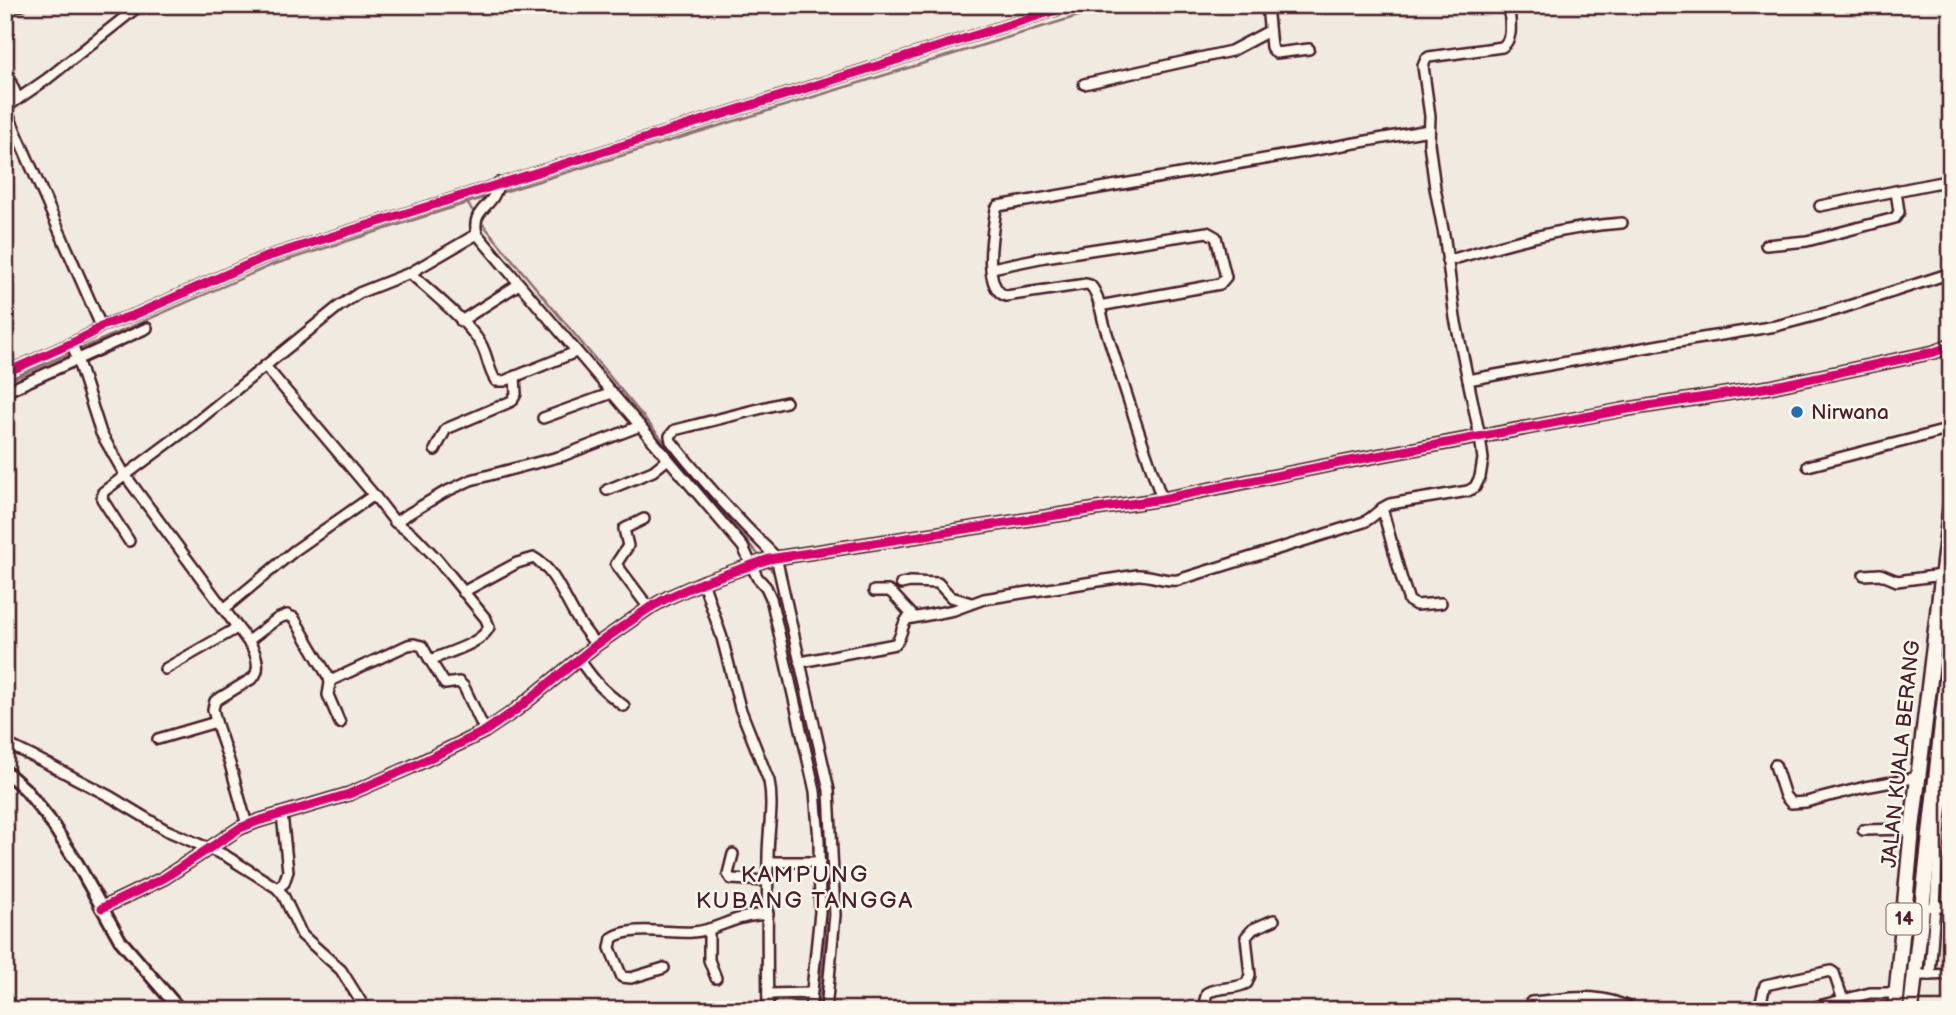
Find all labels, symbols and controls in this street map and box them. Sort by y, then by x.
place label: Nirwana [1811,400,1889,425]
marker: Nirwana [1789,404,1805,420]
street label: JALAN KUALA BERANG [1877,639,1925,869]
district label: KAMPUNG KUBANG TANGGA [696,861,914,915]
road number: 14 [1886,903,1922,934]

